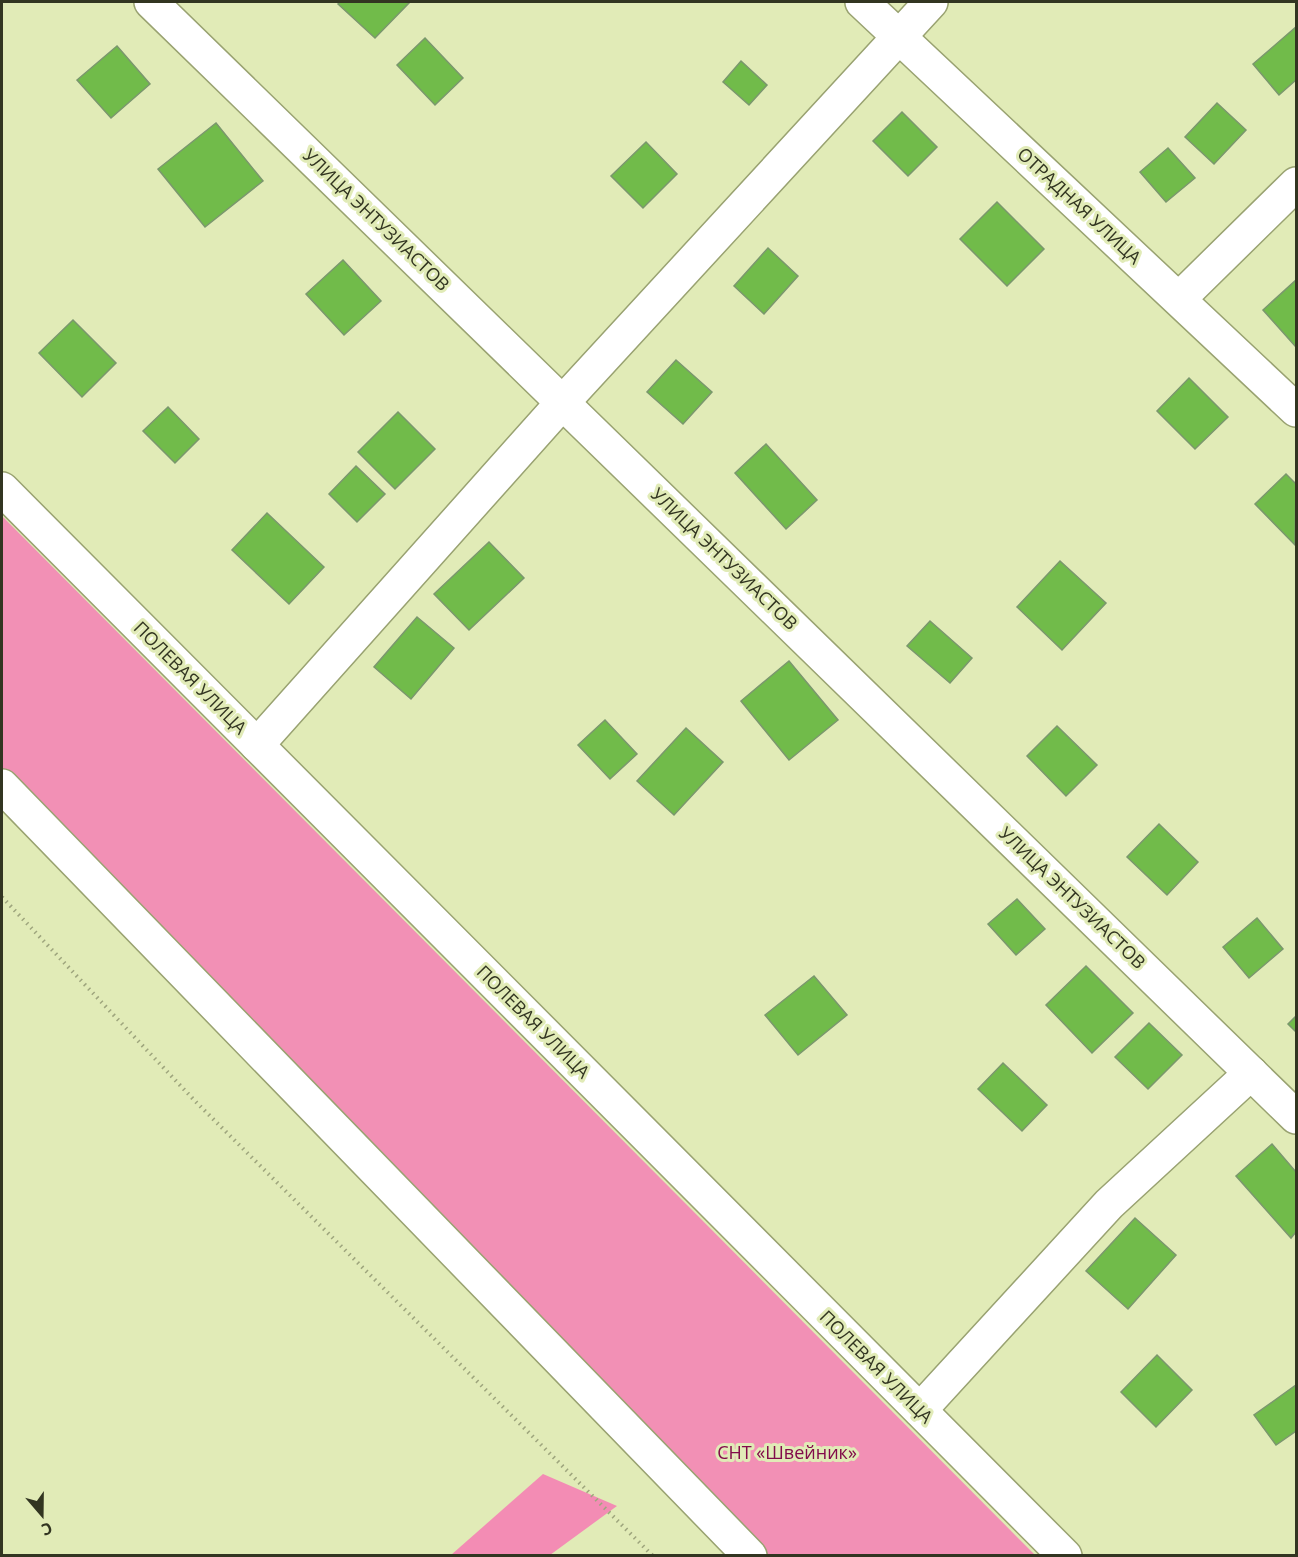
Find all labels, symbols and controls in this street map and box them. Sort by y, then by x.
street label: ОТРАДНАЯ УЛИЦА [1013,142,1147,269]
street label: УЛИЦА ЭНТУЗИАСТОВ [298,143,455,296]
street label: УЛИЦА ЭНТУЗИАСТОВ [646,482,803,635]
street label: ПОЛЕВАЯ УЛИЦА [129,615,253,740]
street label: УЛИЦА ЭНТУЗИАСТОВ [994,821,1151,974]
street label: ПОЛЕВАЯ УЛИЦА [472,959,596,1084]
street label: ПОЛЕВАЯ УЛИЦА [815,1304,939,1429]
park label: СНТ «Швейник» [717,1440,857,1464]
north arrow [12,1485,72,1545]
text: С [39,1517,56,1541]

